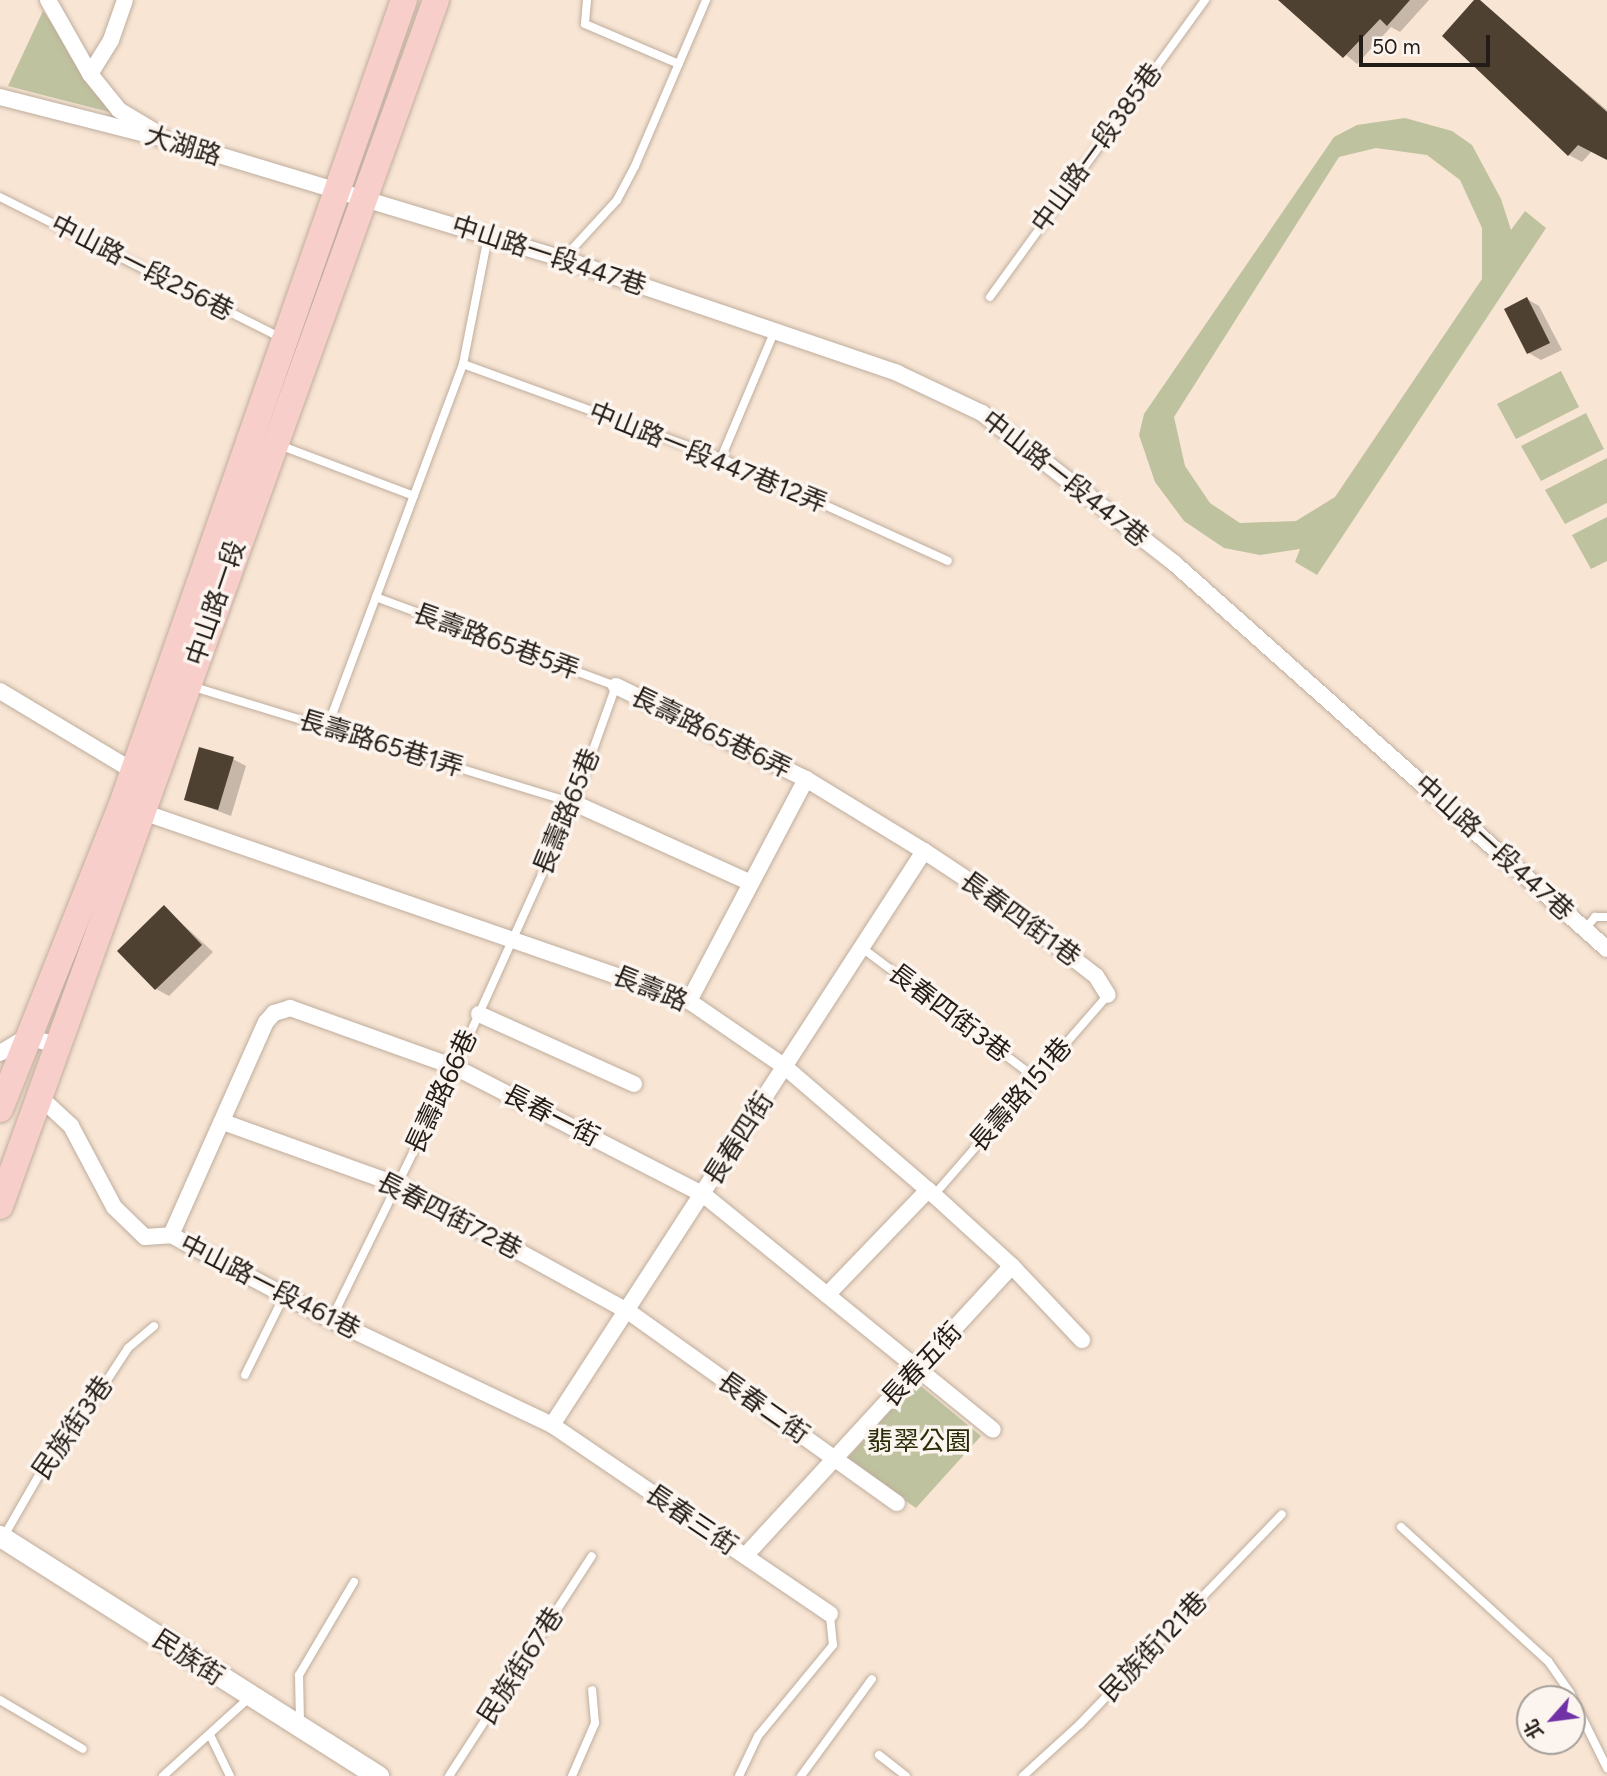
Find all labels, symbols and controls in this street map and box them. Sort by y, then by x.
scale bar [1362,21,1493,65]
text: 50 m [1372,34,1421,59]
street label: 中山路一段385巷 [1025,58,1169,238]
street label: 大湖路 [141,120,225,172]
street label: 中山路一段256巷 [46,209,238,327]
street label: 中山路一段447巷 [448,210,650,302]
street label: 中山路一段447巷12弄 [585,396,831,520]
street label: 中山路一段447巷 [976,404,1154,554]
street label: 中山路一段 [180,536,252,670]
street label: 長壽路65巷5弄 [409,597,583,687]
street label: 長壽路65巷6弄 [626,681,796,785]
street label: 長壽路65巷1弄 [295,704,467,784]
street label: 長壽路65巷 [527,744,607,880]
street label: 中山路一段447巷 [1408,769,1580,927]
street label: 長春四街1巷 [954,865,1086,973]
street label: 長春四街3巷 [882,957,1016,1069]
street label: 長壽路 [608,960,692,1018]
street label: 長壽路66巷 [400,1025,484,1159]
street label: 長壽路151巷 [963,1032,1079,1158]
street label: 長春一街 [498,1078,604,1154]
street label: 長春四街 [698,1087,780,1191]
street label: 長春四街72巷 [371,1166,527,1266]
street label: 中山路一段461巷 [175,1228,365,1346]
street label: 長春五街 [875,1316,969,1414]
street label: 長春二街 [711,1365,815,1451]
street label: 民族街3巷 [26,1371,120,1485]
park label: 翡翠公園 [867,1426,971,1458]
street label: 長春三街 [639,1478,743,1562]
street label: 民族街121巷 [1094,1586,1214,1708]
street label: 民族街67巷 [472,1602,570,1730]
street label: 民族街 [147,1624,229,1692]
north arrow [1516,1685,1586,1755]
text: 北 [1519,1715,1548,1743]

